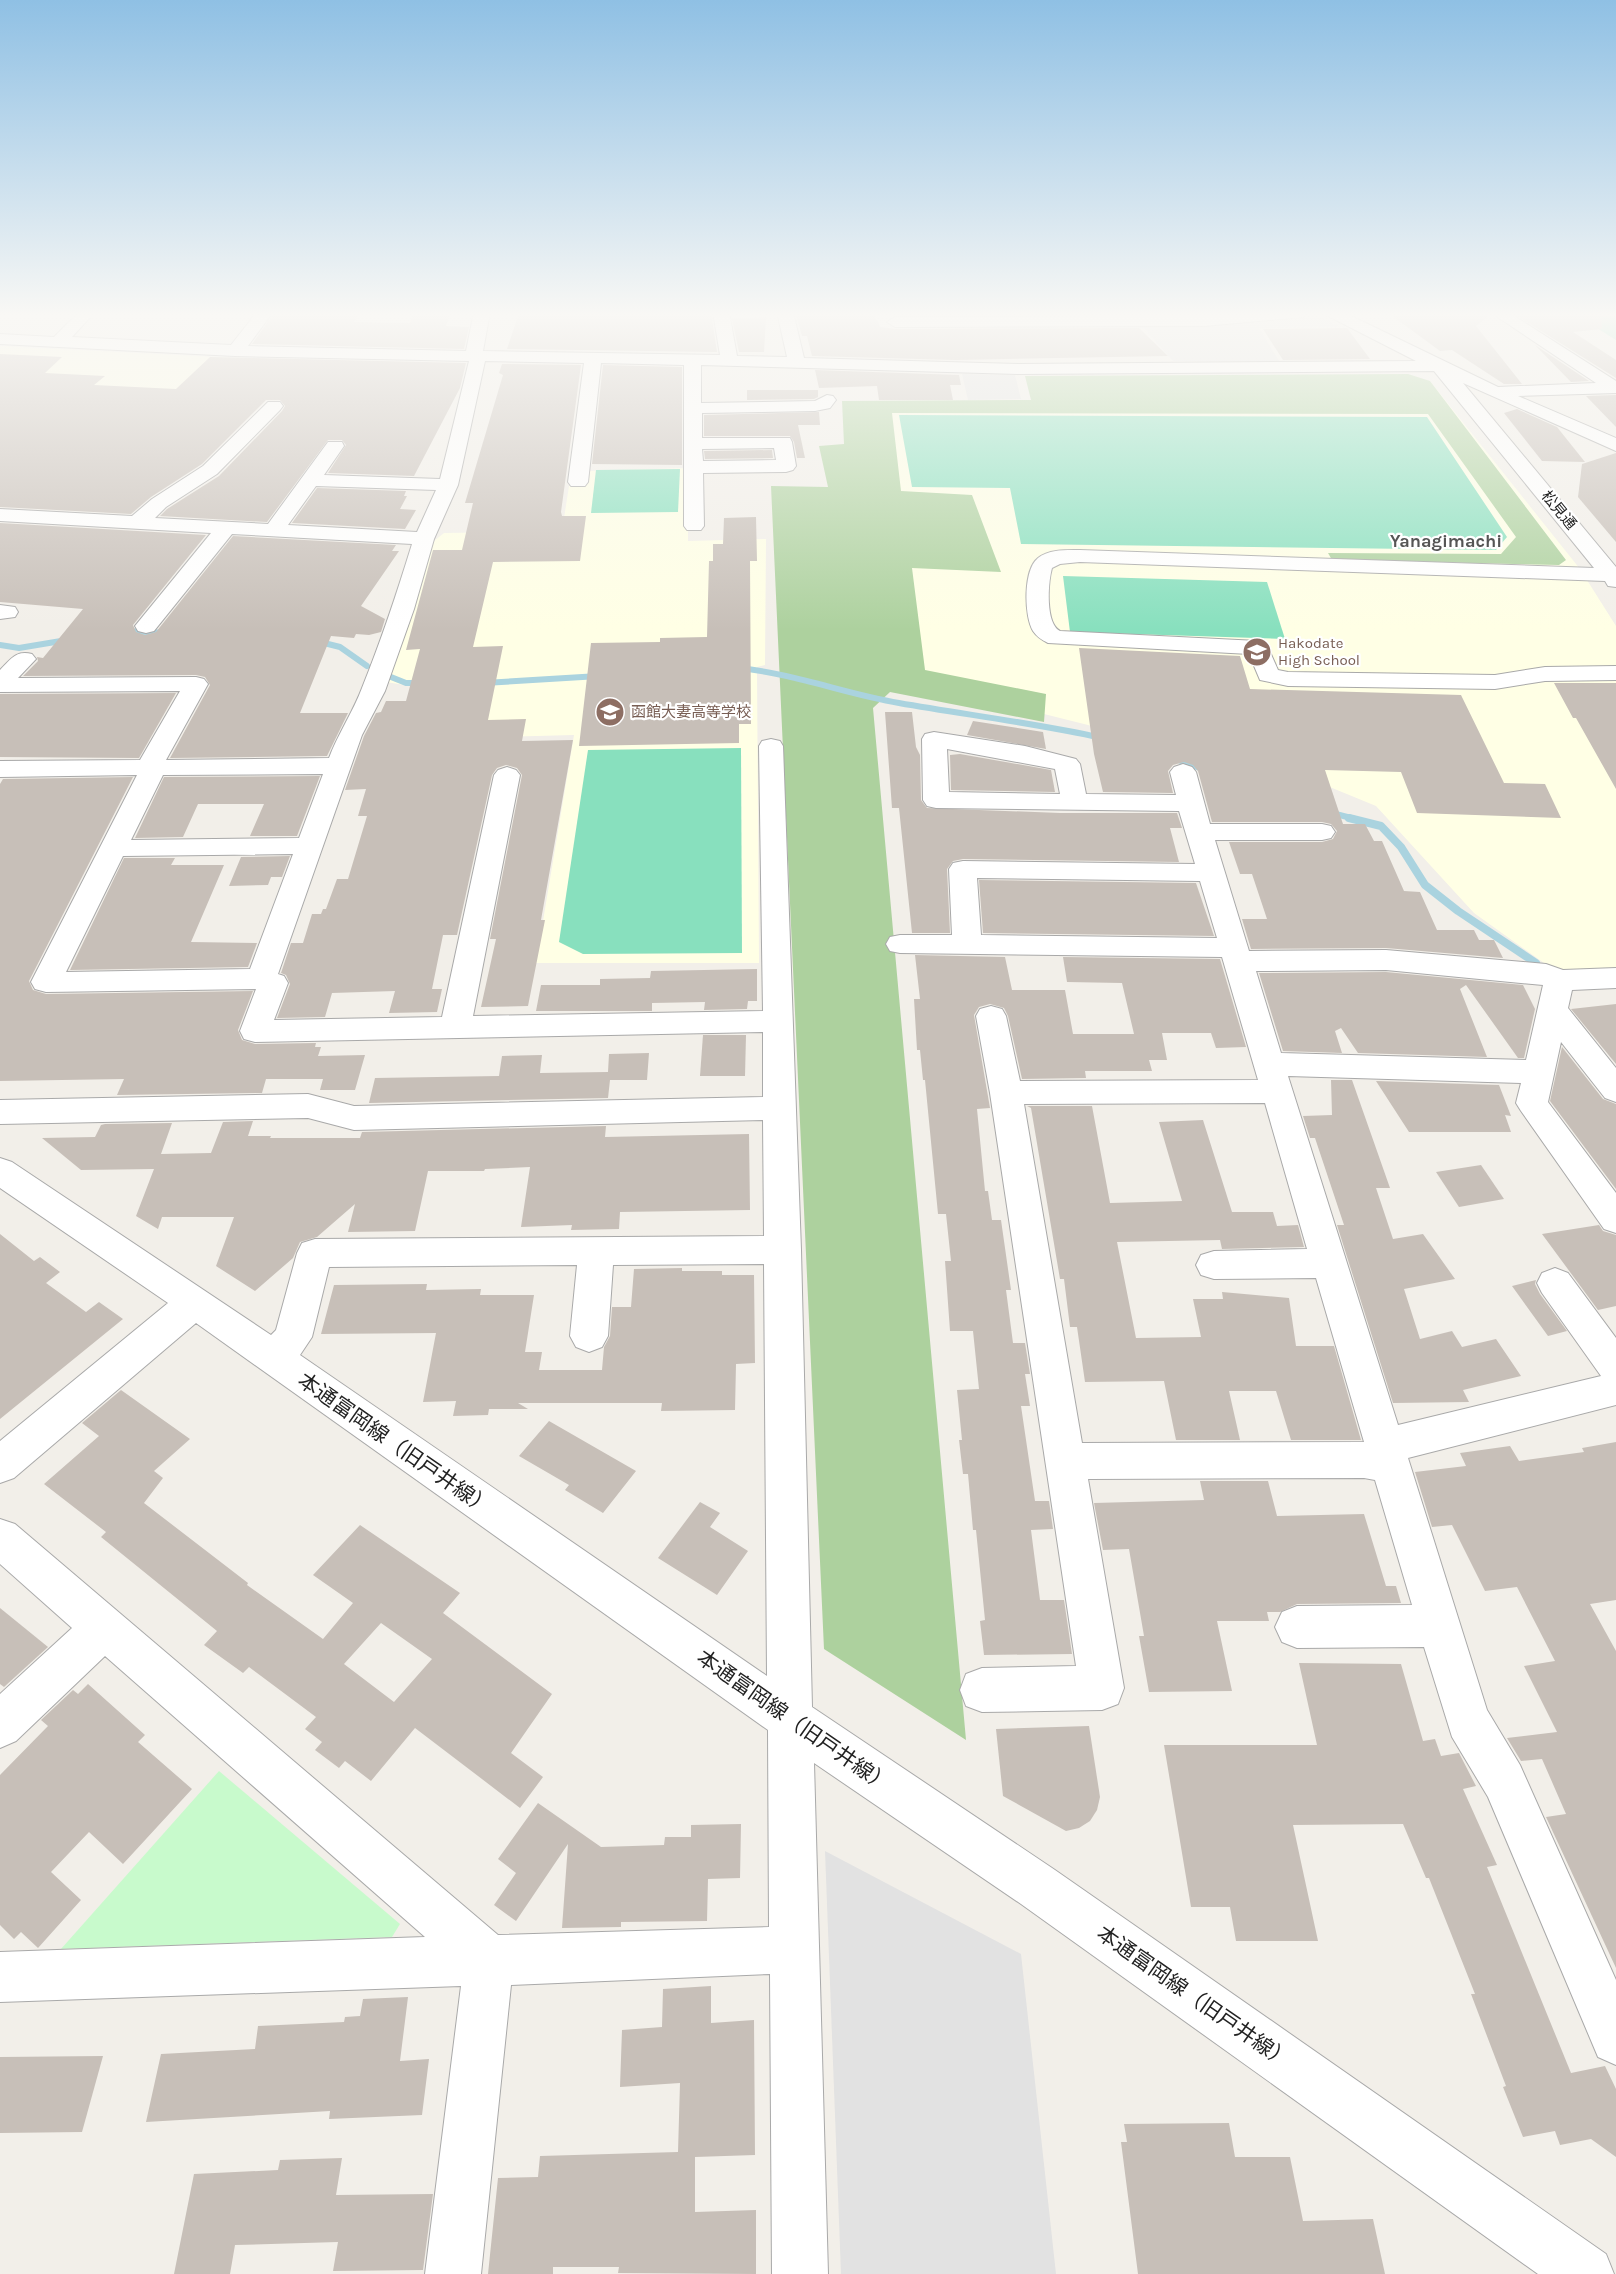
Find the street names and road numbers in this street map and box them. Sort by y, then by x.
street label: 松見通 [1538,487,1580,533]
street label: 本通富岡線（旧戸井線） [294,1368,496,1520]
street label: 本通富岡線（旧戸井線） [693,1645,895,1797]
street label: 本通富岡線（旧戸井線） [1093,1921,1295,2073]

